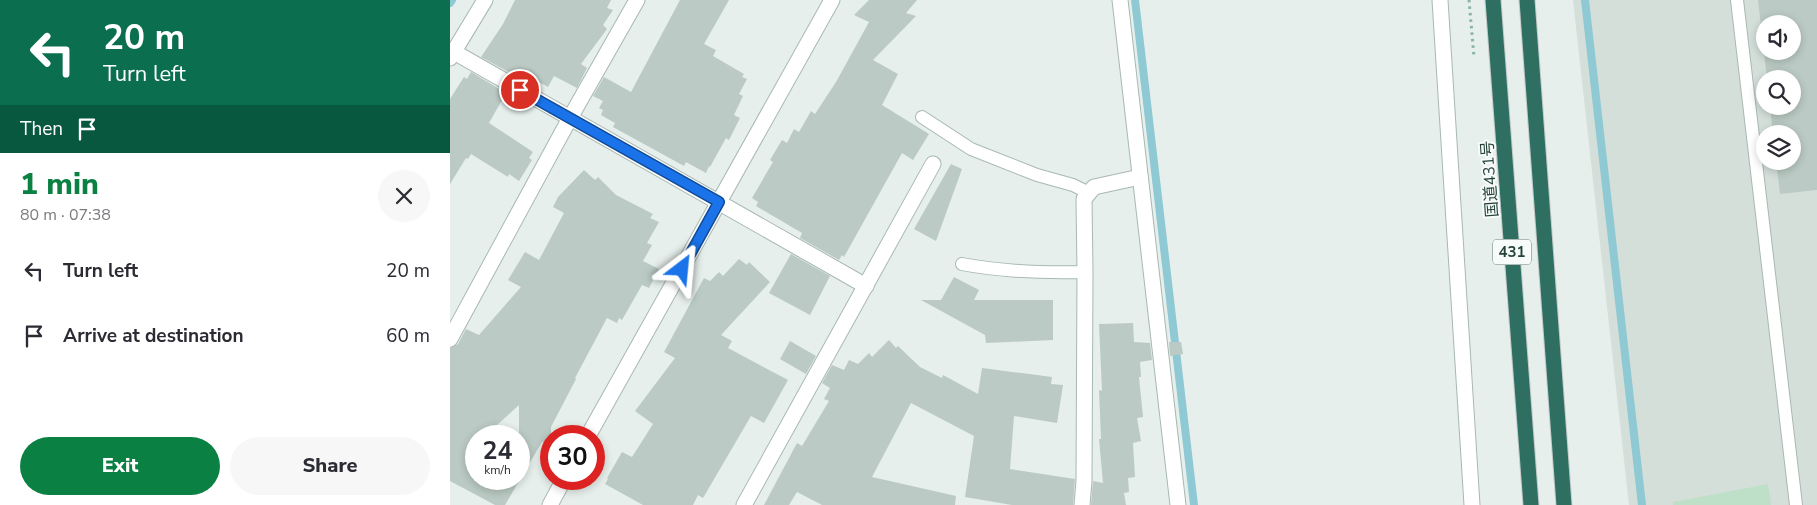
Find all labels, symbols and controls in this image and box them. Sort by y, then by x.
text: 20 m [103,14,185,61]
map controls [1756,15,1801,170]
button: sound [1756,15,1801,60]
icon: left [20,20,85,85]
text: Turn left [103,59,186,89]
pin [499,69,541,111]
button: search [1756,70,1801,115]
icon: arrive [506,76,534,104]
icon: arrive [73,115,101,143]
text: Then [20,116,63,142]
button: layers [1756,125,1801,170]
street label: 国道431号 [1476,140,1504,218]
text: 1 min [20,164,99,205]
button: close [378,170,430,222]
text: 80 m · 07:38 [20,204,111,226]
road number: 431 [1493,240,1531,264]
position arrow [655,242,707,294]
icon: left [20,257,48,285]
text: Turn left [63,258,138,284]
text: 20 m [386,258,430,284]
icon: arrive [20,322,48,350]
text: Arrive at destination [63,323,244,349]
text: 60 m [386,323,430,349]
speed limit sign: 30 [540,425,605,490]
text: 24 [482,434,513,468]
button: Exit [20,437,220,495]
button: Share [230,437,430,495]
text: km/h [484,462,511,478]

